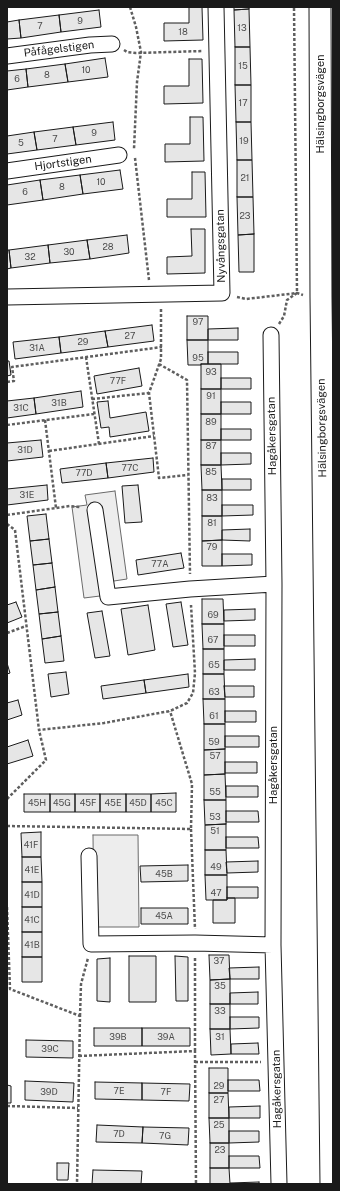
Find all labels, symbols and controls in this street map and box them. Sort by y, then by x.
house number: 9 [77,16,83,26]
house number: 7 [37,21,43,31]
house number: 13 [237,23,247,33]
house number: 18 [178,27,188,37]
street label: Påfågelstigen [23,38,95,60]
street label: Hälsingborgsvägen [314,54,328,154]
house number: 15 [238,61,248,71]
house number: 10 [81,65,91,75]
house number: 8 [44,70,50,80]
house number: 6 [14,74,20,84]
house number: 17 [238,98,248,108]
house number: 9 [91,128,97,138]
house number: 7 [52,134,58,144]
house number: 19 [239,136,249,146]
house number: 5 [18,138,24,148]
street label: Hjortstigen [34,152,92,174]
house number: 21 [240,173,250,183]
house number: 10 [96,177,106,187]
house number: 8 [59,182,65,192]
house number: 6 [22,187,28,197]
street label: Nyvångsgatan [214,209,228,283]
house number: 23 [239,211,251,221]
house number: 28 [102,242,114,252]
house number: 30 [63,247,75,257]
house number: 32 [24,252,36,262]
house number: 97 [193,317,203,327]
house number: 27 [125,331,135,341]
house number: 29 [78,337,88,347]
house number: 31A [29,343,45,353]
house number: 95 [192,353,204,363]
house number: 93 [205,367,217,377]
house number: 77F [110,376,126,386]
street label: Hälsingborgsvägen [315,378,329,478]
house number: 91 [206,391,216,401]
street label: Hagåkersgatan [265,397,279,475]
house number: 31B [51,398,67,408]
house number: 31C [13,403,29,413]
house number: 89 [205,417,217,427]
house number: 87 [205,441,217,451]
house number: 31D [17,445,33,455]
house number: 77C [121,463,139,473]
house number: 85 [205,467,217,477]
house number: 77D [75,468,93,478]
house number: 31E [20,490,34,500]
house number: 83 [206,493,218,503]
house number: 81 [207,518,217,528]
house number: 79 [207,542,217,552]
house number: 77A [151,559,169,569]
house number: 69 [207,610,219,620]
house number: 67 [208,635,218,645]
house number: 65 [208,660,220,670]
house number: 63 [208,687,220,697]
house number: 61 [209,711,219,721]
street label: Hagåkersgatan [267,726,281,804]
house number: 59 [208,737,220,747]
house number: 57 [209,751,221,761]
house number: 55 [209,787,221,797]
house number: 45H [28,798,46,808]
house number: 45G [53,798,71,808]
house number: 45F [80,798,96,808]
house number: 45E [105,798,121,808]
house number: 45D [129,798,147,808]
house number: 45C [155,798,173,808]
house number: 53 [209,812,221,822]
house number: 51 [210,826,220,836]
house number: 41F [24,840,38,850]
house number: 49 [210,862,222,872]
house number: 41E [25,865,39,875]
house number: 45B [155,869,173,879]
house number: 47 [210,888,222,898]
house number: 41D [24,890,40,900]
house number: 45A [155,911,173,921]
house number: 41C [24,915,40,925]
house number: 41B [24,940,40,950]
house number: 37 [214,956,224,966]
house number: 35 [214,981,226,991]
house number: 33 [214,1006,226,1016]
house number: 39B [109,1032,127,1042]
house number: 39A [157,1032,175,1042]
house number: 31 [215,1032,225,1042]
house number: 39C [41,1044,59,1054]
street label: Hagåkersgatan [270,1050,284,1128]
house number: 29 [214,1081,224,1091]
house number: 7E [114,1086,124,1096]
house number: 39D [40,1087,58,1097]
house number: 7F [161,1087,171,1097]
house number: 27 [214,1095,224,1105]
house number: 25 [213,1120,225,1130]
house number: 7D [113,1129,125,1139]
house number: 7G [159,1131,171,1141]
house number: 23 [214,1145,226,1155]

